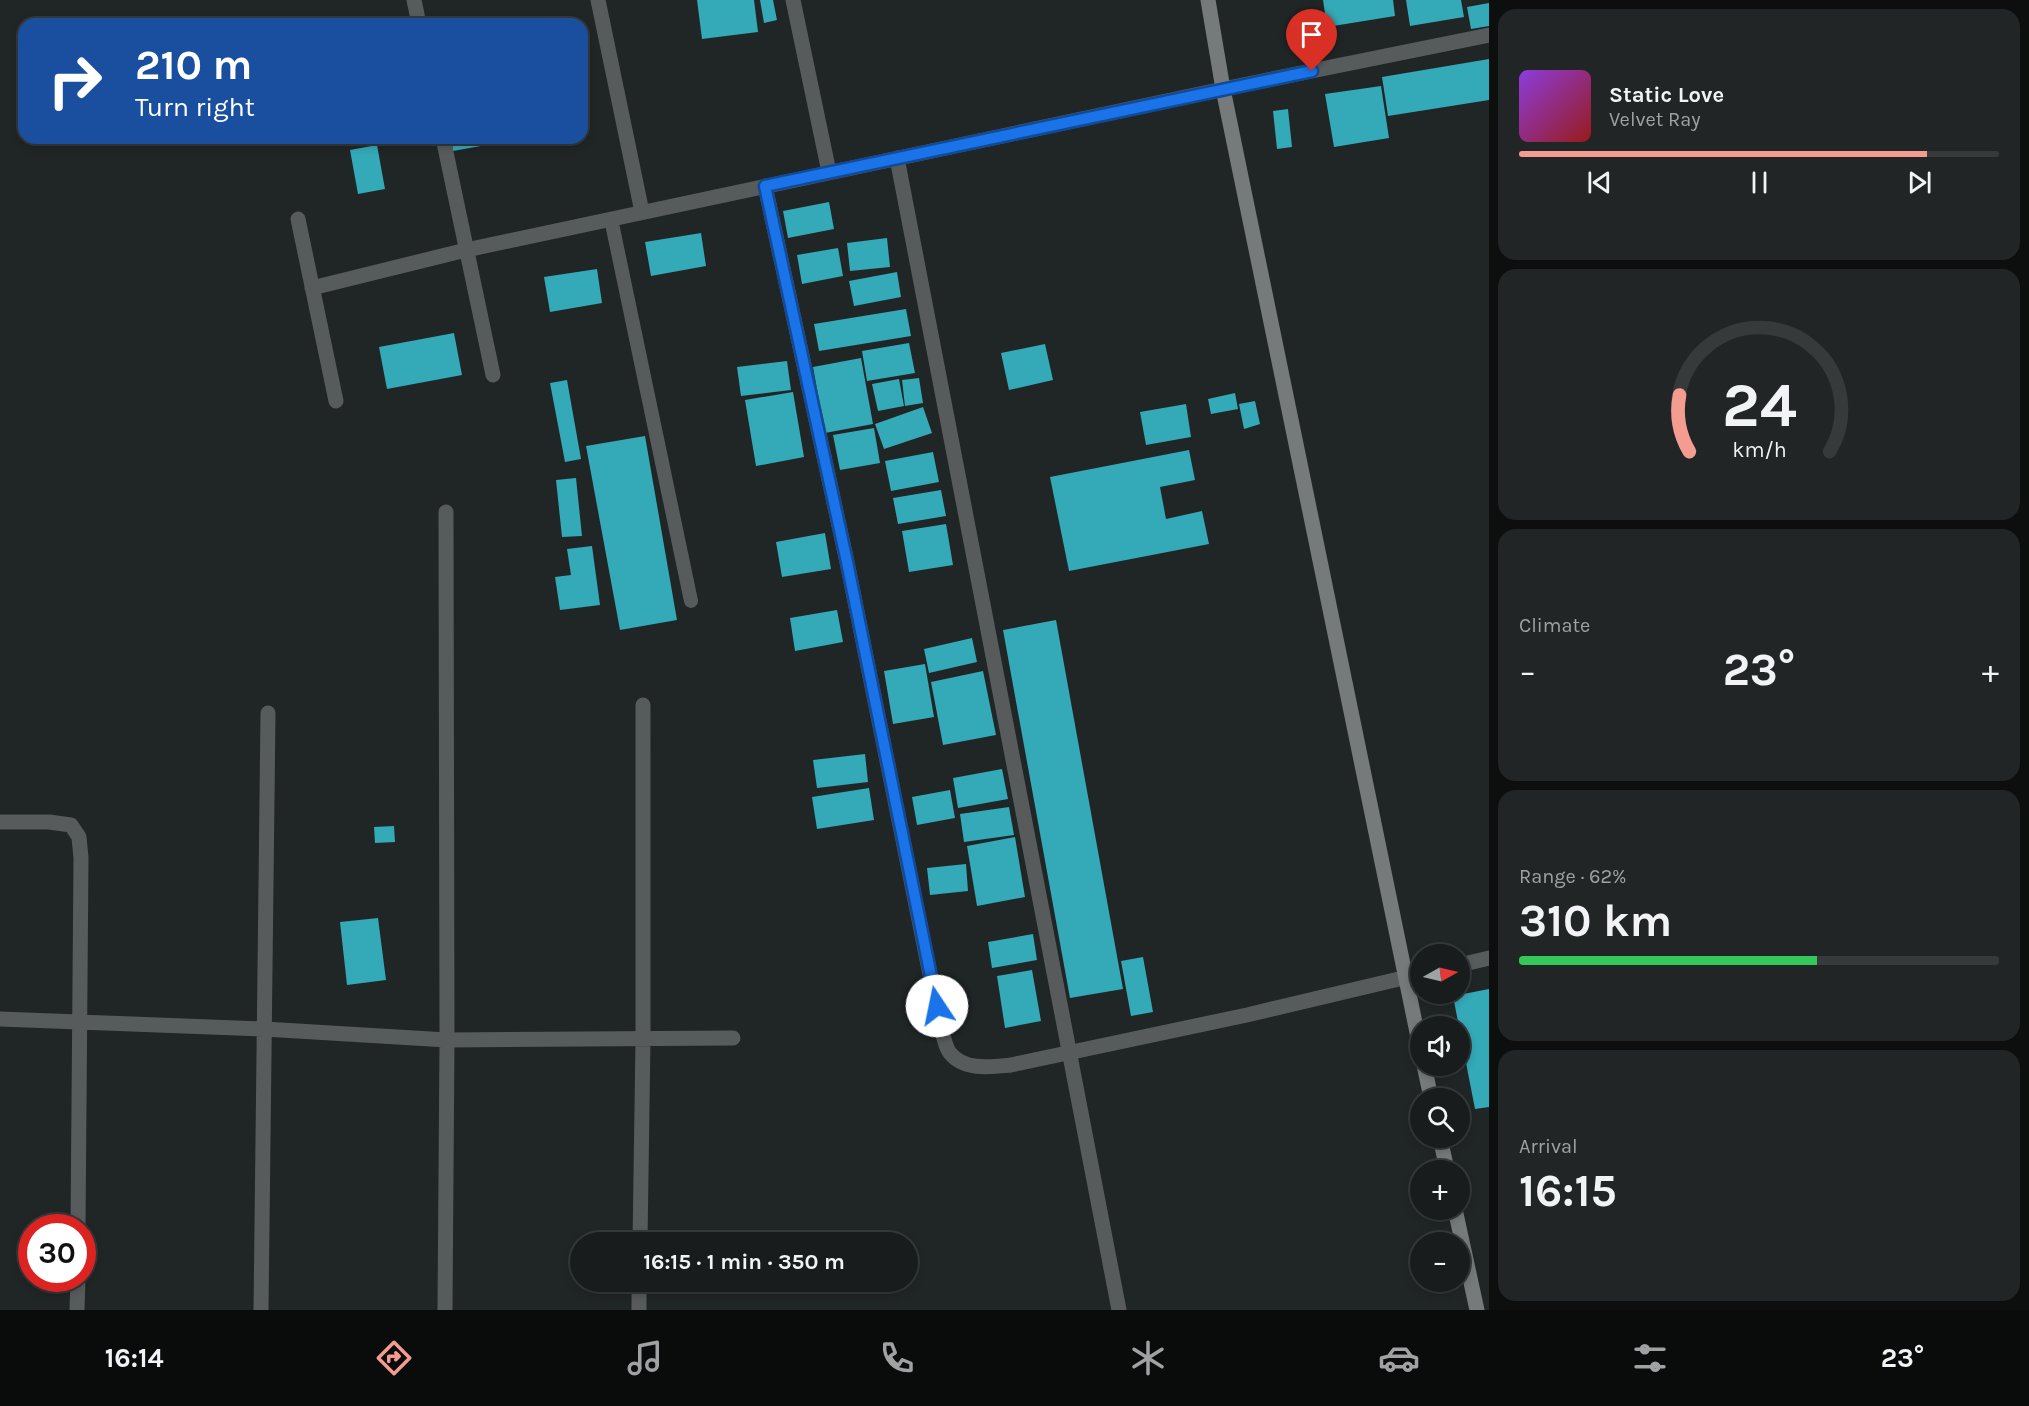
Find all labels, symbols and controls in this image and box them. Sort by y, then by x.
pin [1286,9,1337,71]
icon: arrive [1295,18,1328,51]
text: 210 m [135,40,252,90]
icon: right [36,42,114,120]
text: Static Love [1609,82,1724,108]
text: Turn right [135,91,255,123]
text: Velvet Ray [1609,108,1701,131]
icon: previous [1583,166,1616,199]
icon: pause [1743,166,1776,199]
icon: next [1903,166,1936,199]
text: 24 [1722,369,1796,442]
text: km/h [1732,437,1786,462]
text: Climate [1519,614,1590,637]
text: 23° [1723,644,1795,696]
text: − [1519,652,1536,690]
text: + [1982,652,1999,690]
text: Range · 62% [1519,865,1627,888]
text: 310 km [1519,895,1672,947]
north arrow [1410,944,1470,1004]
map controls [1410,944,1470,1292]
position arrow [905,974,969,1038]
button: sound [1410,1016,1470,1076]
button: search [1410,1088,1470,1148]
text: Arrival [1519,1135,1578,1158]
button: + [1410,1160,1470,1220]
text: 16:15 [1519,1165,1617,1217]
speed limit sign: 30 [18,1214,96,1292]
button: − [1410,1232,1470,1292]
text: 16:15 · 1 min · 350 m [643,1249,845,1275]
icon: directions [373,1337,415,1379]
icon: music [624,1337,666,1379]
icon: phone [876,1337,918,1379]
icon: climate [1127,1337,1169,1379]
icon: car [1378,1337,1420,1379]
icon: filters [1629,1337,1671,1379]
text: 16:14 [105,1342,164,1374]
text: 23° [1881,1342,1924,1374]

